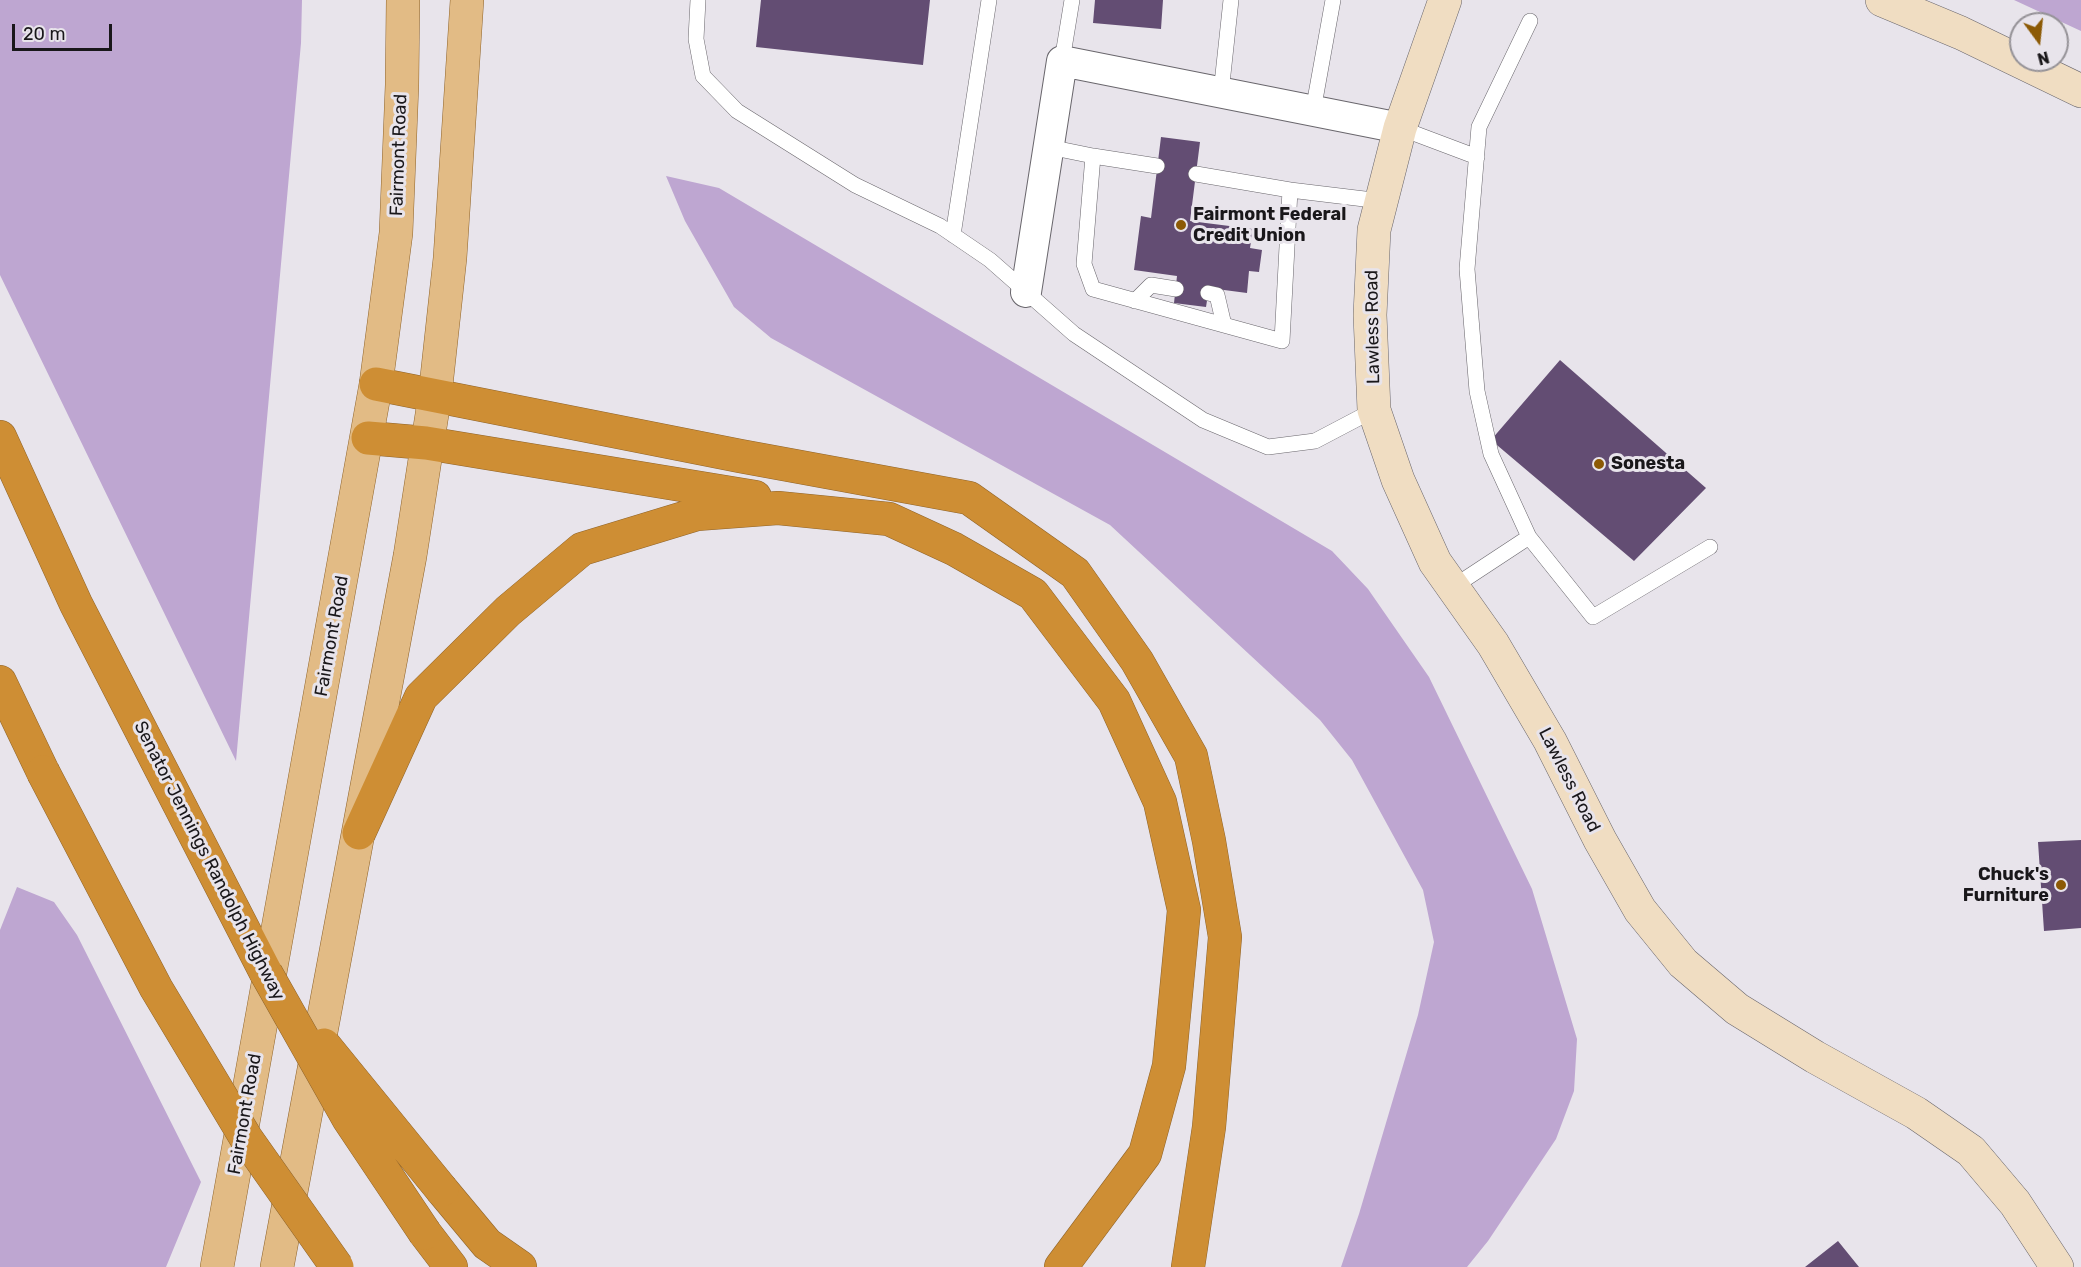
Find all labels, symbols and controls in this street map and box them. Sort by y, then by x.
scale bar [15,12,116,50]
north arrow [2009,12,2069,72]
text: 20 m [23,23,65,45]
text: N [2035,47,2051,69]
street label: Fairmont Road [386,93,412,217]
place label: Fairmont Federal Credit Union [1193,204,1346,246]
marker: Fairmont Federal Credit Union [1174,218,1188,232]
street label: Lawless Road [1361,270,1385,384]
place label: Sonesta [1611,453,1685,475]
marker: Sonesta [1592,457,1606,471]
street label: Fairmont Road [311,574,353,698]
street label: Senator Jennings Randolph Highway [129,718,289,1004]
street label: Lawless Road [1533,724,1605,836]
place label: Chuck's Furniture [1963,864,2049,906]
marker: Chuck's Furniture [2054,878,2068,892]
street label: Fairmont Road [224,1052,266,1176]

